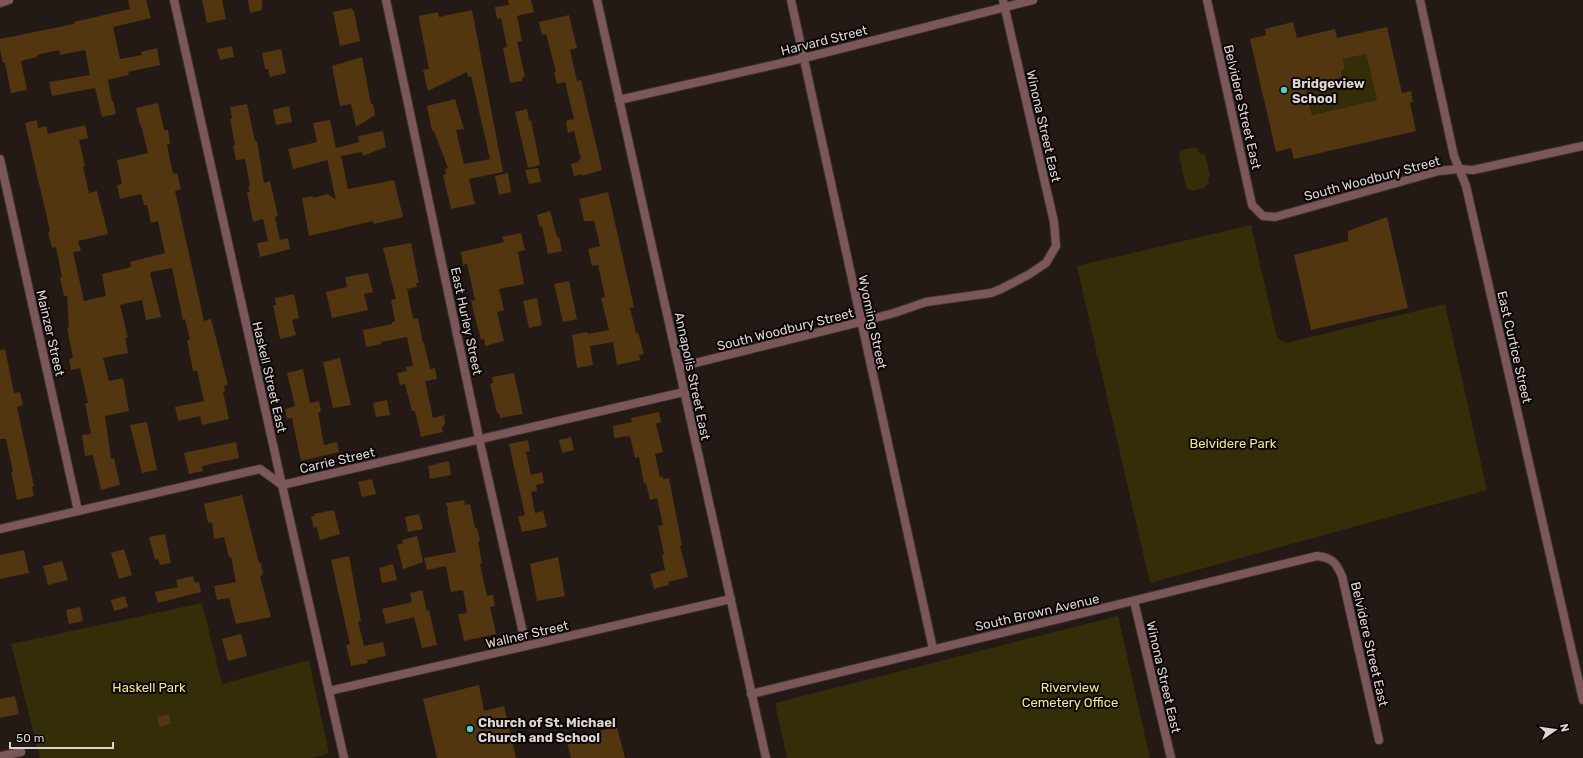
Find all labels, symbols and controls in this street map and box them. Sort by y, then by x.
street label: Harvard Street [779,22,869,59]
street label: Belvidere Street East [1221,43,1264,171]
street label: Winona Street East [1023,69,1064,184]
place label: Bridgeview School [1292,76,1365,106]
marker: Bridgeview School [1279,85,1289,95]
street label: South Woodbury Street [1302,153,1442,204]
street label: East Hurley Street [448,266,485,376]
street label: Wyoming Street [854,274,890,371]
street label: Mainzer Street [33,289,68,378]
street label: East Curtice Street [1494,289,1535,405]
street label: South Woodbury Street [715,305,855,354]
street label: Annapolis Street East [672,311,713,441]
street label: Haskell Street East [249,320,290,434]
park label: Belvidere Park [1190,436,1277,451]
street label: Carrie Street [298,445,376,476]
street label: Belvidere Street East [1348,580,1391,708]
street label: South Brown Avenue [974,591,1101,634]
street label: Wallner Street [484,618,570,651]
street label: Winona Street East [1143,620,1184,735]
park label: Haskell Park [112,680,186,695]
park label: Riverview Cemetery Office [1022,680,1118,710]
north arrow [1535,710,1575,750]
place label: Church of St. Michael Church and School [478,715,616,745]
text: N [1557,723,1571,733]
scale bar [10,724,113,750]
marker: Church of St. Michael Church and School [465,724,475,734]
text: 50 m [16,731,44,745]

